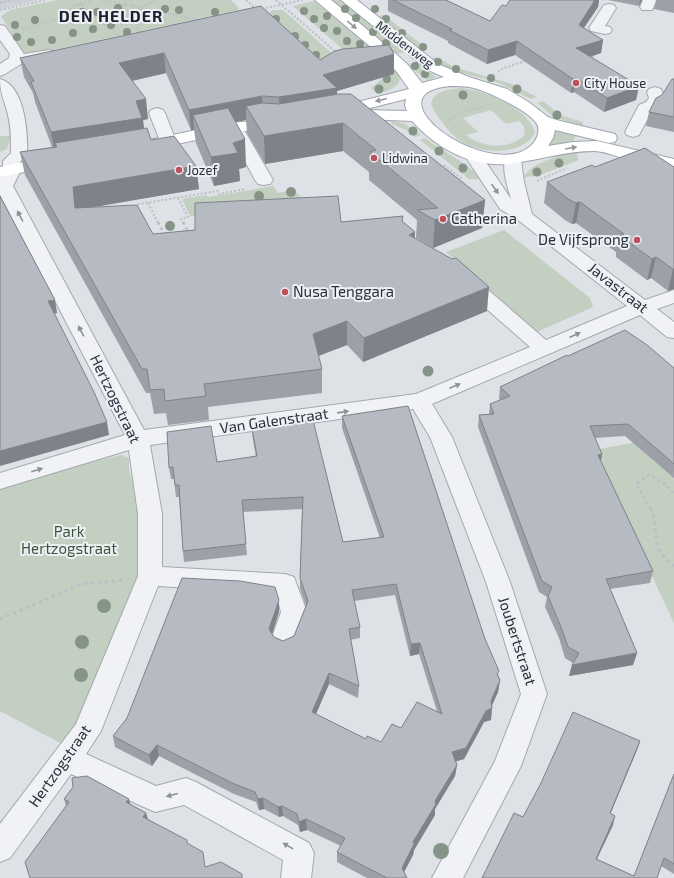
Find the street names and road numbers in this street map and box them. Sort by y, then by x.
street label: Middenweg [373,17,437,71]
street label: Javastraat [585,258,652,316]
street label: Hertzogstraat [87,352,145,446]
street label: Van Galenstraat [218,403,330,437]
street label: Joubertstraat [495,594,541,688]
street label: Hertzogstraat [24,721,94,810]

